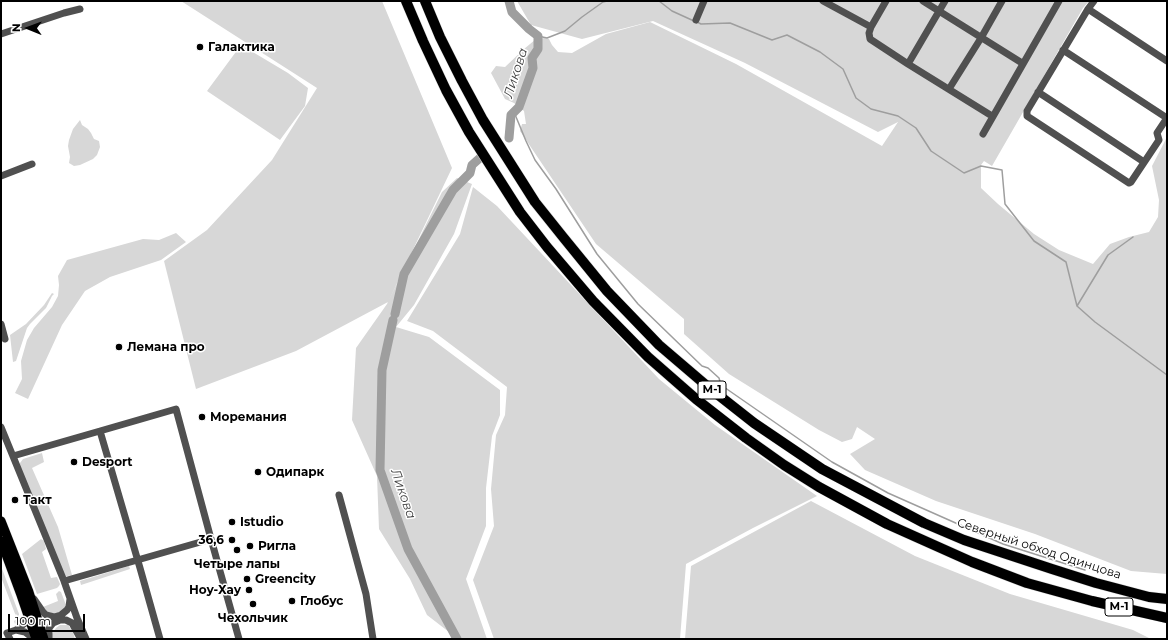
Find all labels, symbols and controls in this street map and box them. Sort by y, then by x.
north arrow [8,8,48,48]
text: N [9,23,23,32]
place label: Галактика [208,40,275,54]
marker: Галактика [195,42,205,52]
water label: Ликова [501,46,531,100]
place label: Лемана про [127,340,205,354]
marker: Лемана про [114,342,124,352]
road number: М-1 [698,381,726,399]
place label: Моремания [210,410,287,424]
marker: Моремания [197,412,207,422]
place label: Desport [82,455,133,469]
marker: Desport [69,457,79,467]
place label: Одипарк [266,465,324,479]
marker: Одипарк [253,467,263,477]
water label: Ликова [387,467,419,521]
place label: Такт [23,493,52,507]
marker: Такт [10,495,20,505]
place label: Istudio [240,515,284,529]
street label: Северный обход Одинцова [955,516,1123,582]
marker: Istudio [227,517,237,527]
place label: 36,6 [199,533,224,547]
marker: 36,6 [227,535,237,545]
place label: Ригла [258,539,296,553]
marker: Ригла [245,541,255,551]
marker: Четыре лапы [232,545,242,555]
place label: Четыре лапы [194,557,280,571]
place label: Greencity [255,572,316,586]
marker: Greencity [242,574,252,584]
place label: Ноу-Хау [189,583,241,597]
marker: Ноу-Хау [244,585,254,595]
place label: Глобус [300,594,343,608]
marker: Глобус [287,596,297,606]
road number: М-1 [1105,598,1133,616]
marker: Чехольчик [248,599,258,609]
scale bar [10,606,87,632]
place label: Чехольчик [218,611,288,625]
text: 100 m [15,613,51,628]

